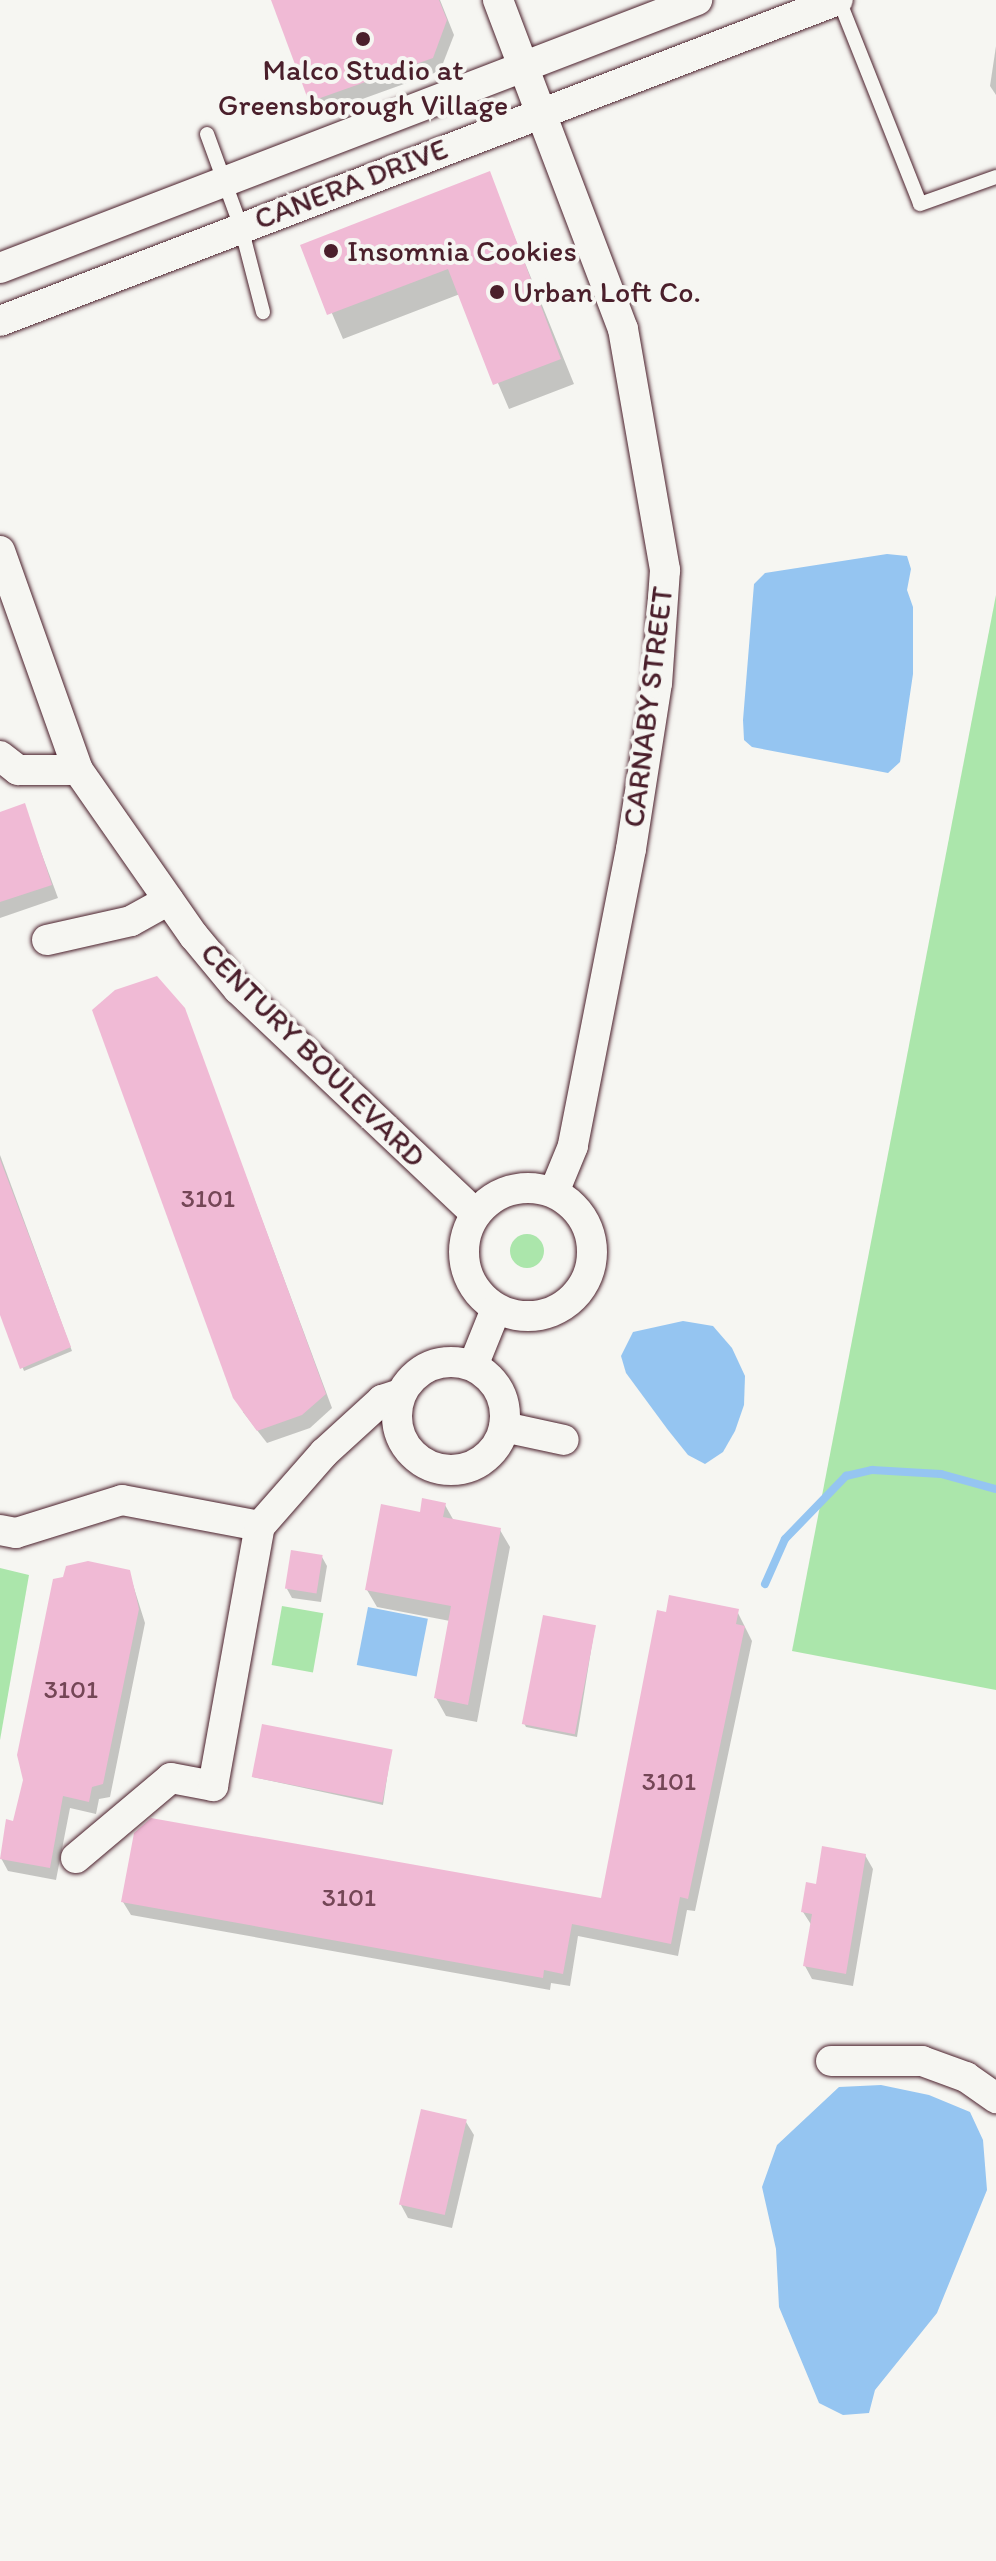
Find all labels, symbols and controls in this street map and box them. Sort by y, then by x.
marker: Malco Studio at Greensborough Village [354,30,372,48]
place label: Malco Studio at Greensborough Village [218,52,508,122]
street label: CANERA DRIVE [249,131,453,237]
place label: Insomnia Cookies [347,233,577,269]
marker: Insomnia Cookies [322,242,340,260]
place label: Urban Loft Co. [513,274,701,310]
marker: Urban Loft Co. [488,283,506,301]
street label: CARNABY STREET [615,585,681,829]
street label: CENTURY BOULEVARD [194,936,432,1174]
house number: 3101 [181,1183,235,1215]
house number: 3101 [44,1674,98,1706]
house number: 3101 [642,1766,696,1798]
house number: 3101 [322,1882,376,1914]

